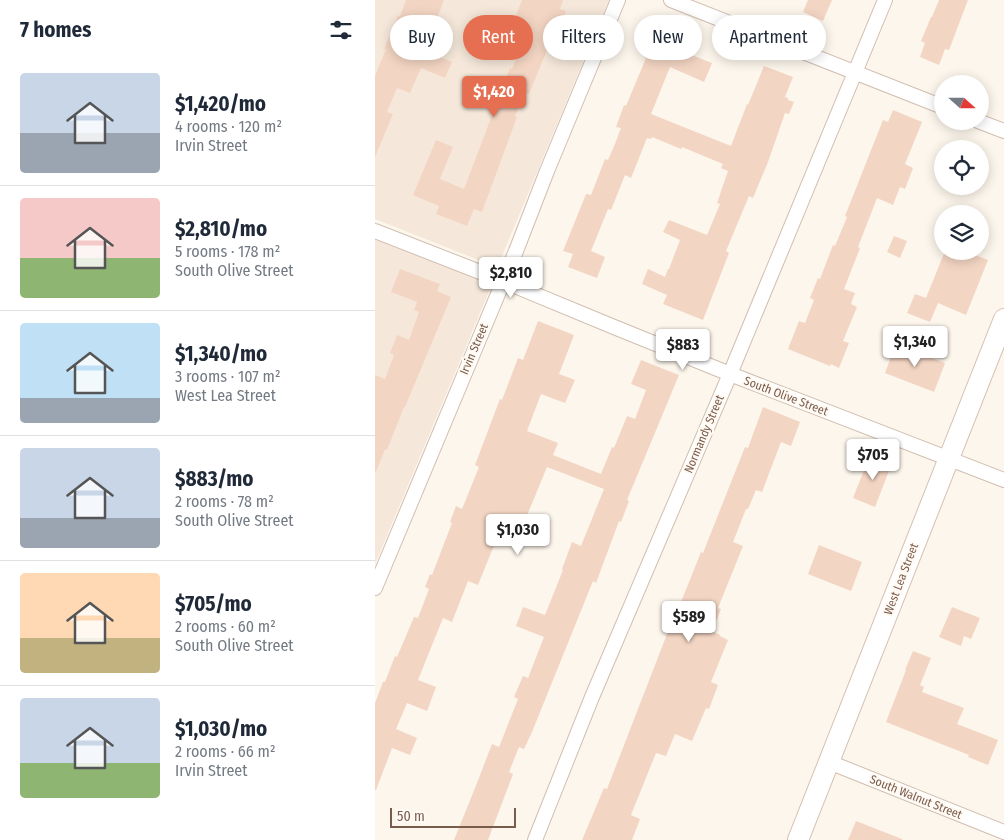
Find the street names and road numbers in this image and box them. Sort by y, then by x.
street label: Irvin Street [457,321,491,377]
street label: South Olive Street [742,374,830,418]
street label: Normandy Street [681,393,727,475]
street label: West Lea Street [881,541,921,617]
street label: South Walnut Street [868,772,964,822]

